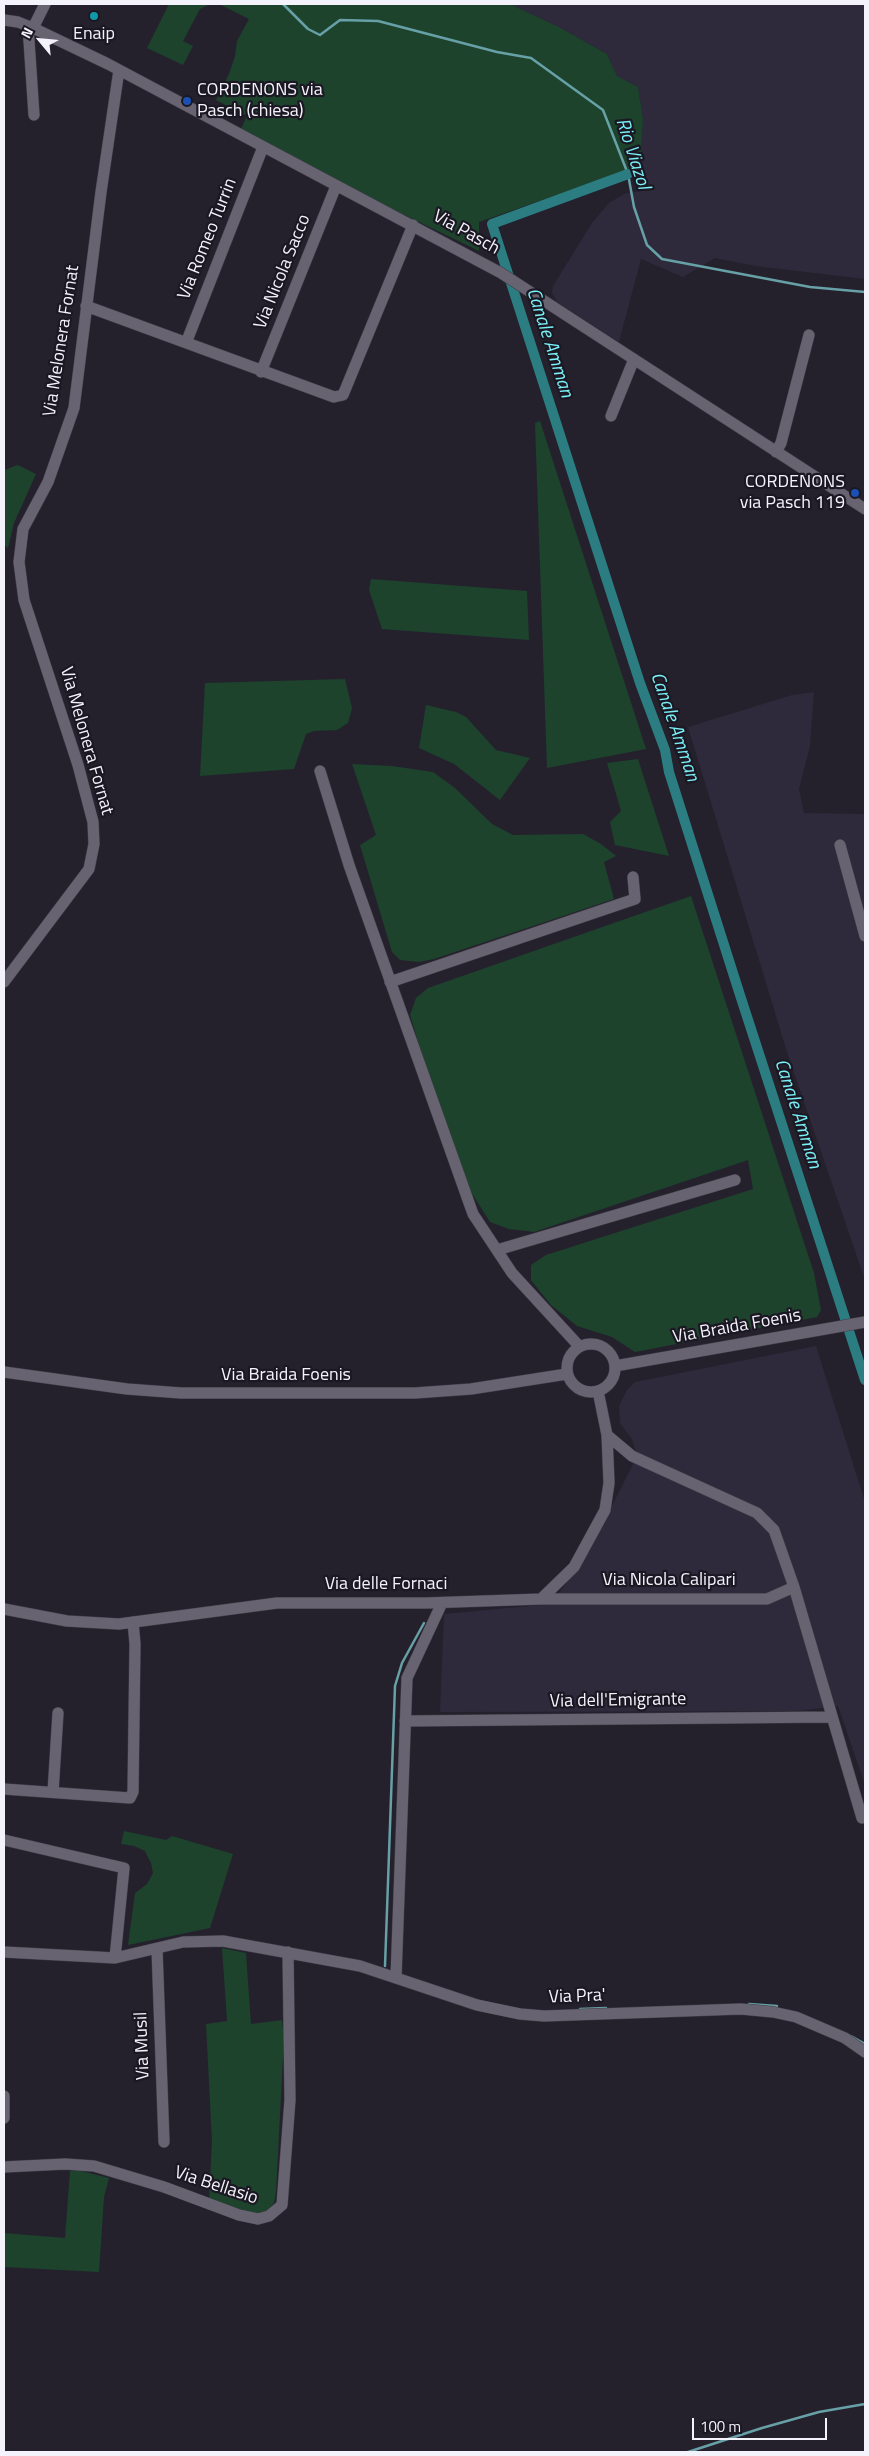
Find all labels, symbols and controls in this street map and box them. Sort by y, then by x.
marker: Enaip [88,10,100,22]
north arrow [15,15,65,65]
text: N [15,24,38,42]
place label: Enaip [73,24,115,46]
place label: CORDENONS via Pasch (chiesa) [197,80,323,122]
marker: CORDENONS via Pasch (chiesa) [181,95,193,107]
water label: Rio Viazol [610,116,654,192]
street label: Via Romeo Turrin [174,175,242,303]
street label: Via Pasch [429,206,503,260]
street label: Via Nicola Sacco [250,212,316,332]
street label: Via Melonera Fornat [39,264,85,418]
water label: Canale Amman [521,285,577,401]
place label: CORDENONS via Pasch 119 [740,472,845,514]
marker: CORDENONS via Pasch 119 [849,487,861,499]
street label: Via Melonera Fornat [55,664,117,818]
water label: Canale Amman [645,669,703,785]
water label: Canale Amman [769,1056,825,1172]
street label: Via Braida Foenis [671,1305,803,1349]
street label: Via Braida Foenis [221,1365,351,1387]
street label: Via Nicola Calipari [602,1570,736,1592]
street label: Via delle Fornaci [325,1574,447,1596]
street label: Via dell'Emigrante [550,1689,686,1713]
street label: Via Pra' [548,1985,606,2009]
street label: Via Musil [131,2011,155,2081]
street label: Via Bellasio [171,2162,261,2210]
scale bar [694,2408,829,2440]
text: 100 m [700,2415,741,2438]

